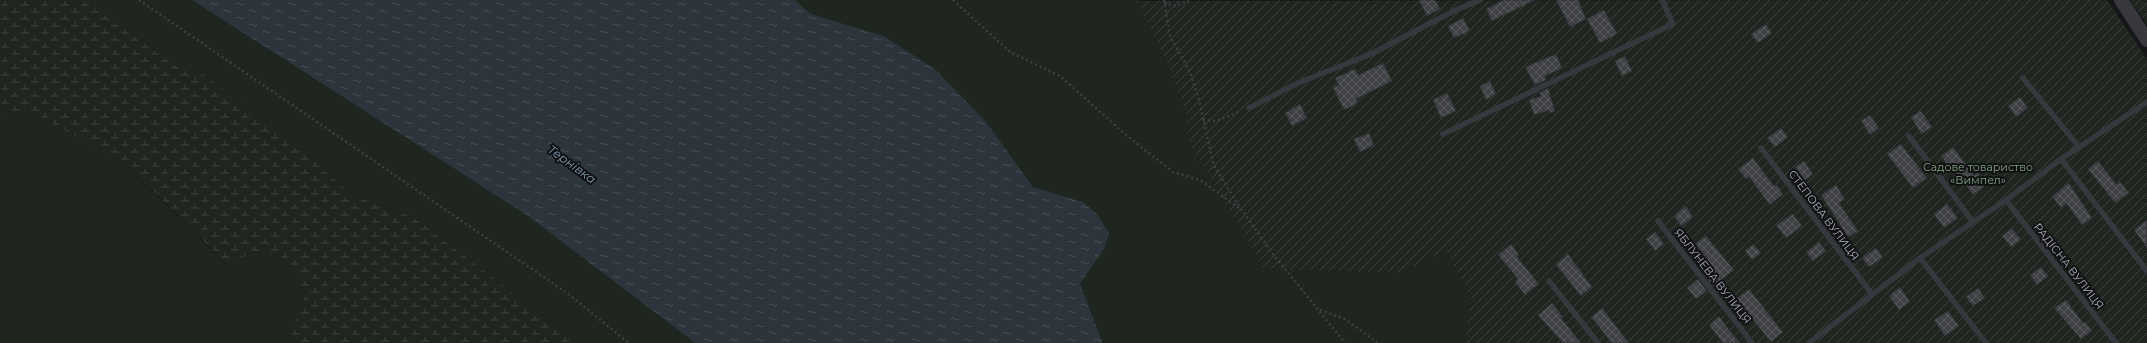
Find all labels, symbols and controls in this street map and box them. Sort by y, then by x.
water label: Тернівка [545,142,599,186]
park label: Садове товариство «Вимпел» [1923,160,2033,187]
street label: СТЕПОВА ВУЛИЦЯ [1786,167,1862,263]
street label: РАДІСНА ВУЛИЦЯ [2031,220,2107,312]
street label: ЯБЛУНЕВА ВУЛИЦЯ [1671,225,1755,327]

